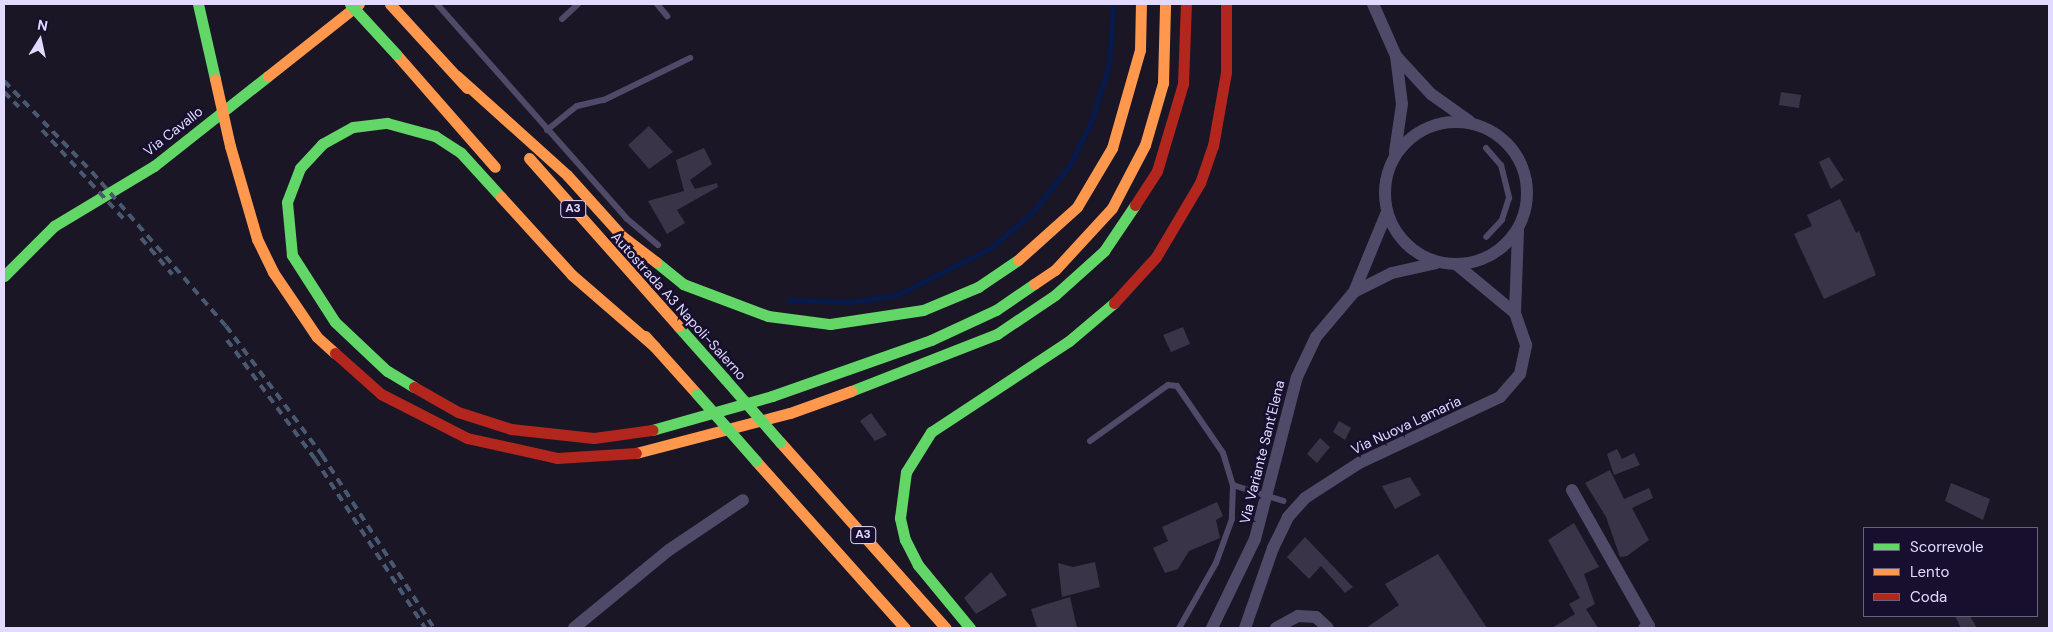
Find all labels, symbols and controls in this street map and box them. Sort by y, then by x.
north arrow [15,15,65,65]
text: N [36,15,49,35]
street label: Via Cavallo [140,103,206,159]
road number: A3 [559,200,587,218]
street label: Autostrada A3 Napoli-Salerno [608,228,750,384]
street label: Via Variante Sant'Elena [1236,378,1288,526]
street label: Via Nuova Lamaria [1348,392,1464,458]
road number: A3 [849,526,877,544]
legend [1863,527,2038,617]
text: Scorrevole [1910,537,1984,557]
text: Lento [1910,562,1949,582]
text: Coda [1910,587,1947,607]

